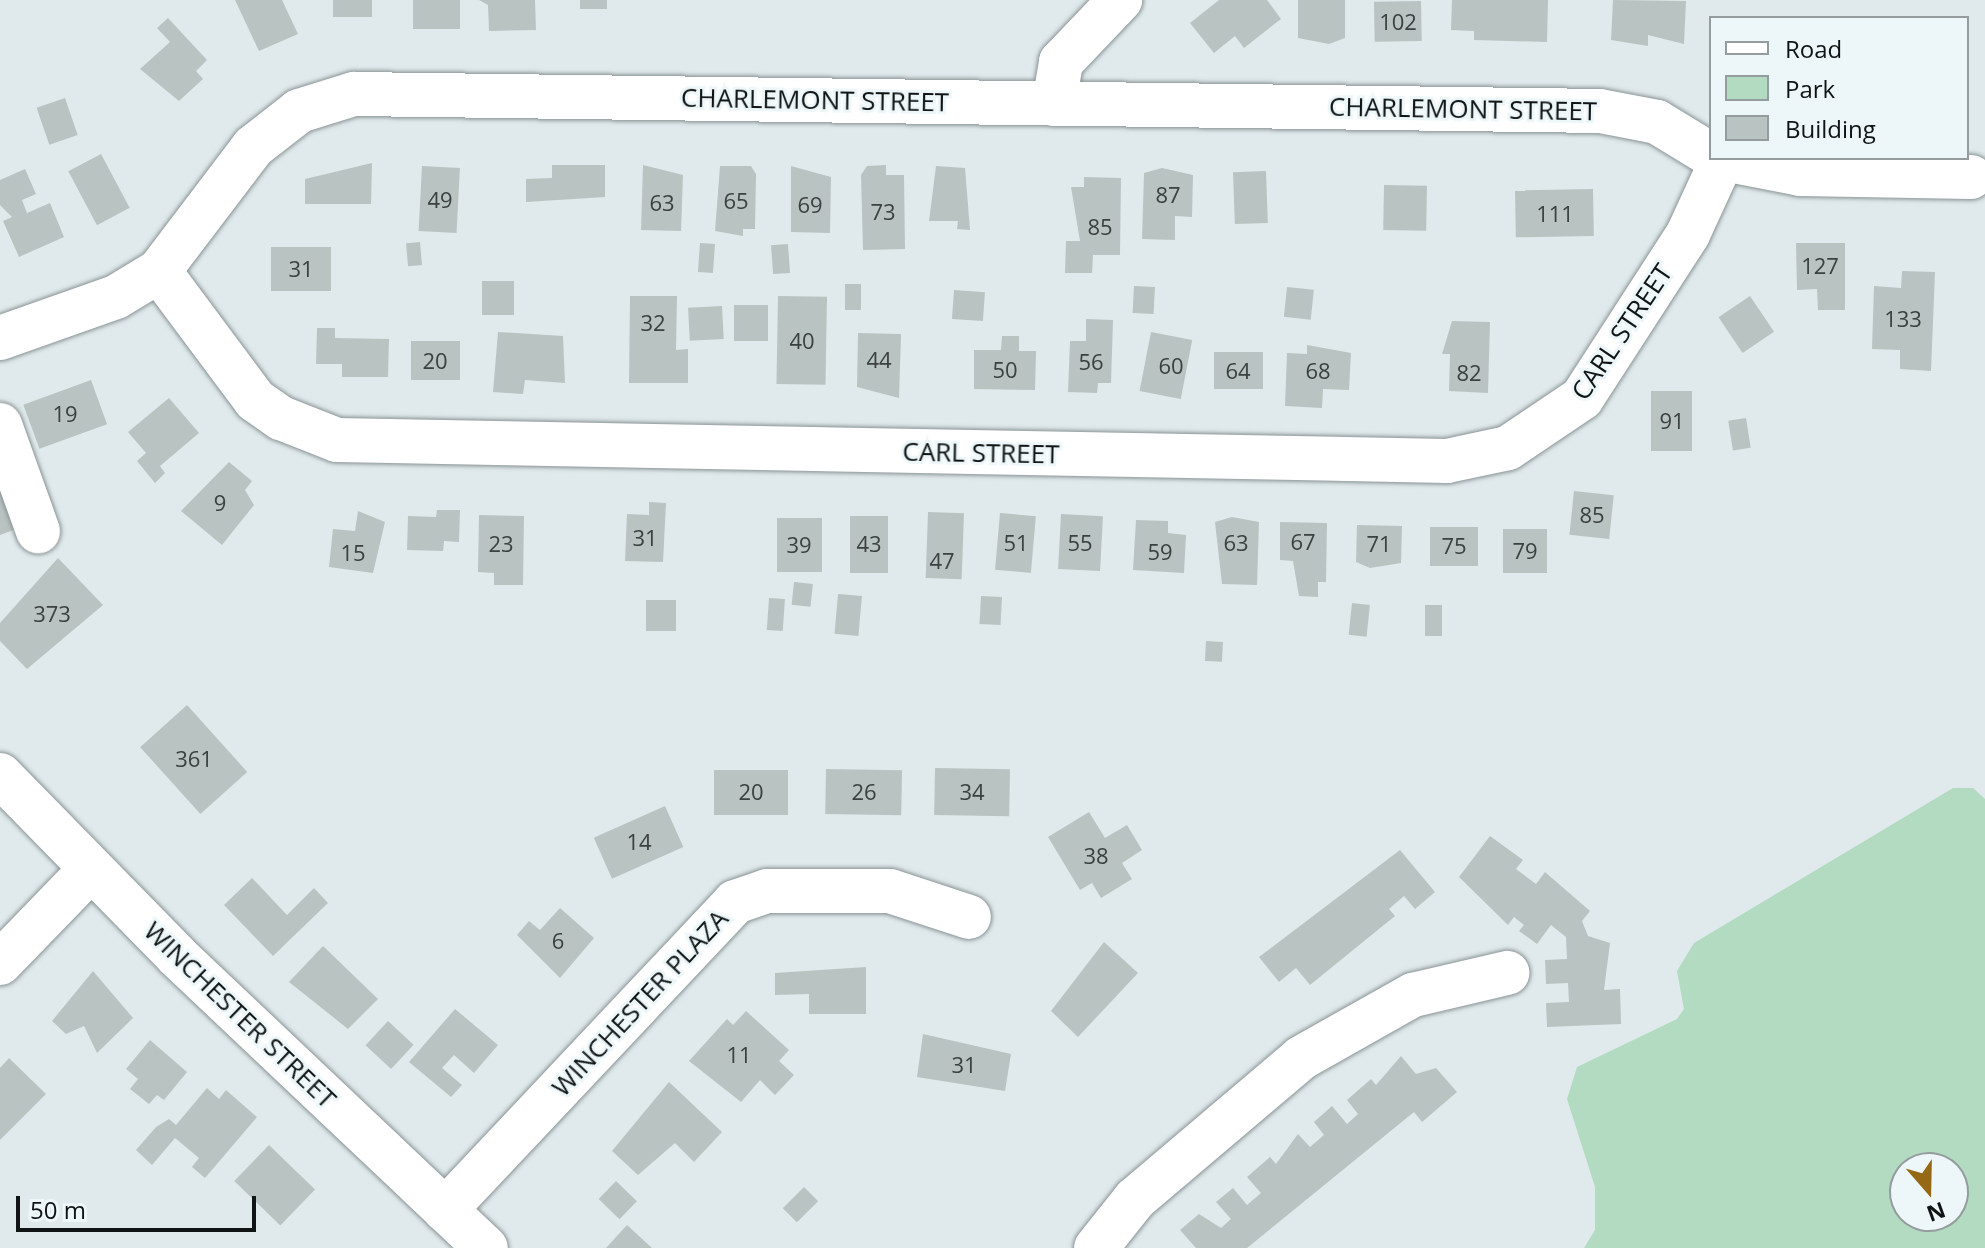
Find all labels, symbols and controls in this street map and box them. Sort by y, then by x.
house number: 102 [1379,9,1417,35]
legend [1709,16,1969,160]
text: Road [1785,32,1842,65]
text: Park [1785,72,1835,105]
street label: CHARLEMONT STREET [681,82,949,118]
street label: CHARLEMONT STREET [1329,91,1597,127]
text: Building [1785,112,1876,145]
house number: 87 [1155,182,1181,208]
house number: 49 [427,187,453,213]
house number: 65 [723,188,749,214]
house number: 63 [649,190,675,216]
house number: 69 [797,192,823,218]
house number: 73 [870,199,896,225]
house number: 111 [1536,201,1574,227]
house number: 85 [1087,214,1113,240]
house number: 127 [1801,253,1839,279]
house number: 31 [288,256,314,282]
street label: CARL STREET [1565,258,1679,406]
house number: 133 [1884,306,1922,332]
house number: 32 [640,310,666,336]
house number: 40 [789,328,815,354]
house number: 44 [866,347,892,373]
house number: 20 [422,348,448,374]
house number: 56 [1078,349,1104,375]
house number: 60 [1158,353,1184,379]
house number: 50 [992,357,1018,383]
house number: 64 [1225,358,1251,384]
house number: 68 [1305,358,1331,384]
house number: 82 [1456,360,1482,386]
house number: 19 [52,401,78,427]
house number: 91 [1659,408,1685,434]
street label: CARL STREET [902,436,1060,470]
house number: 9 [214,490,226,516]
house number: 85 [1579,502,1605,528]
house number: 31 [632,525,658,551]
house number: 67 [1290,529,1316,555]
house number: 51 [1003,530,1029,556]
house number: 55 [1067,530,1093,556]
house number: 63 [1223,530,1249,556]
house number: 23 [488,531,514,557]
house number: 43 [856,531,882,557]
house number: 71 [1366,531,1392,557]
house number: 39 [786,532,812,558]
house number: 75 [1441,533,1467,559]
house number: 79 [1512,538,1538,564]
house number: 59 [1147,539,1173,565]
house number: 15 [340,540,366,566]
house number: 47 [929,548,955,574]
house number: 373 [33,601,71,627]
house number: 361 [175,746,213,772]
house number: 20 [738,779,764,805]
house number: 26 [851,779,877,805]
house number: 34 [959,779,985,805]
house number: 14 [626,829,652,855]
house number: 38 [1083,843,1109,869]
street label: WINCHESTER PLAZA [546,903,734,1103]
street label: WINCHESTER STREET [138,915,342,1115]
house number: 6 [552,928,564,954]
house number: 11 [726,1042,752,1068]
house number: 31 [951,1052,977,1078]
north arrow [1889,1152,1969,1232]
scale bar [20,1180,260,1230]
text: 50 m [30,1193,86,1226]
text: N [1923,1196,1950,1230]

